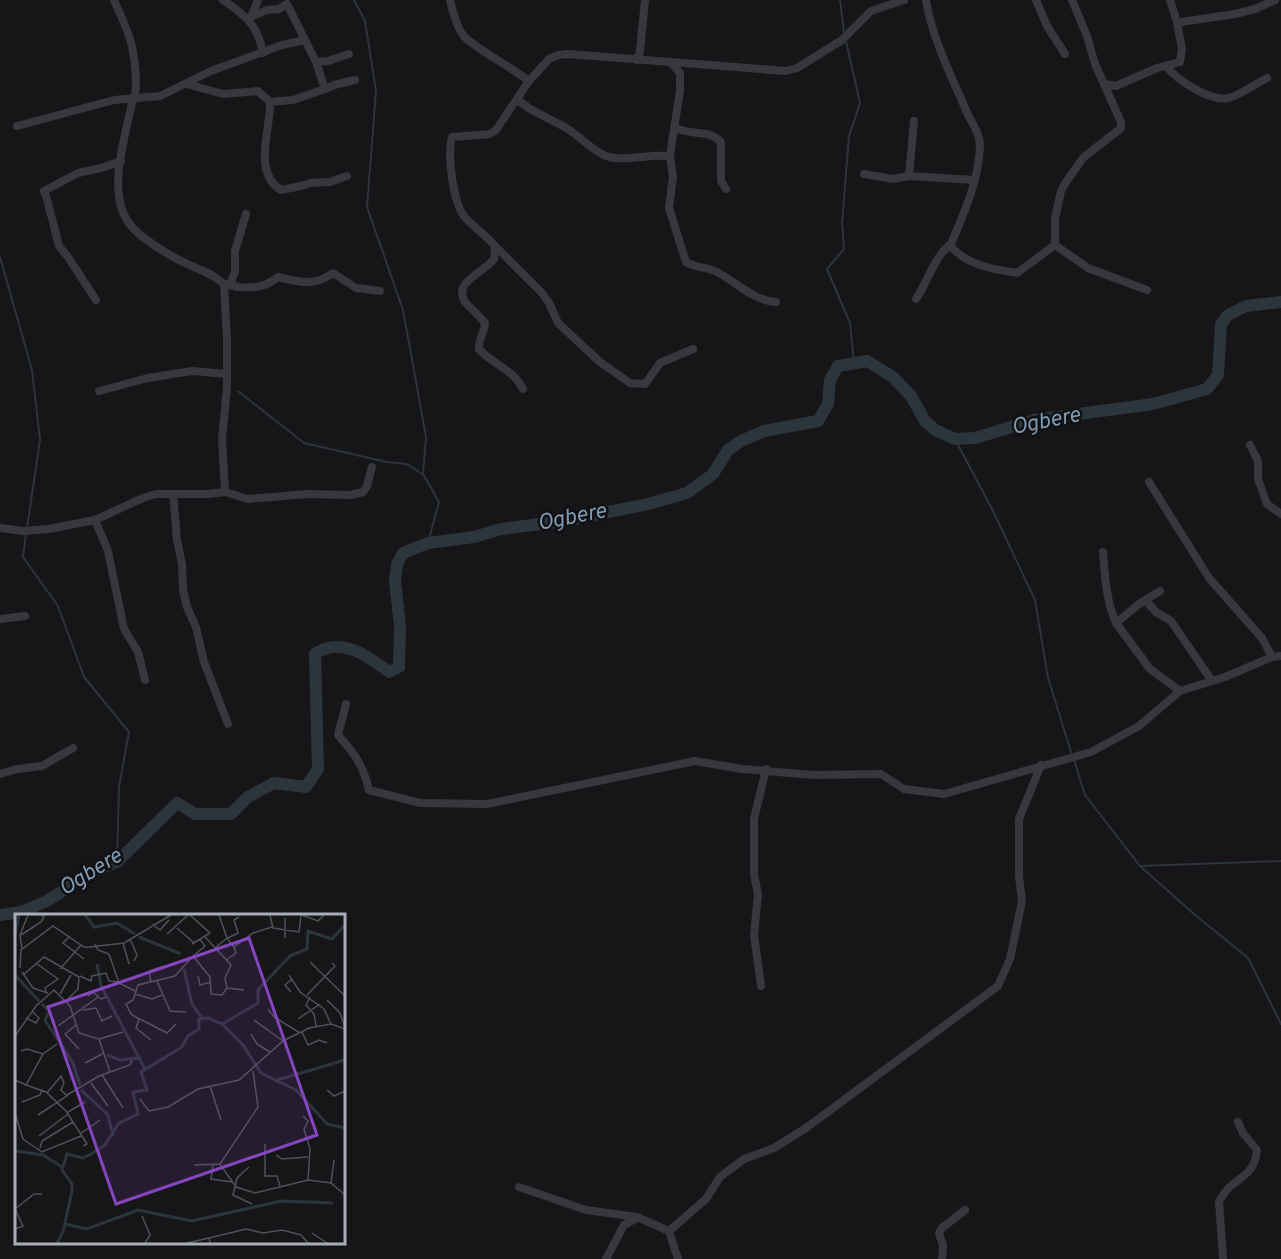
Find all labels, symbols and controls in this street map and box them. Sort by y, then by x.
water label: Ogbere [1009,402,1083,442]
water label: Ogbere [535,498,609,538]
water label: Ogbere [54,843,128,903]
inset map [15,914,345,1244]

